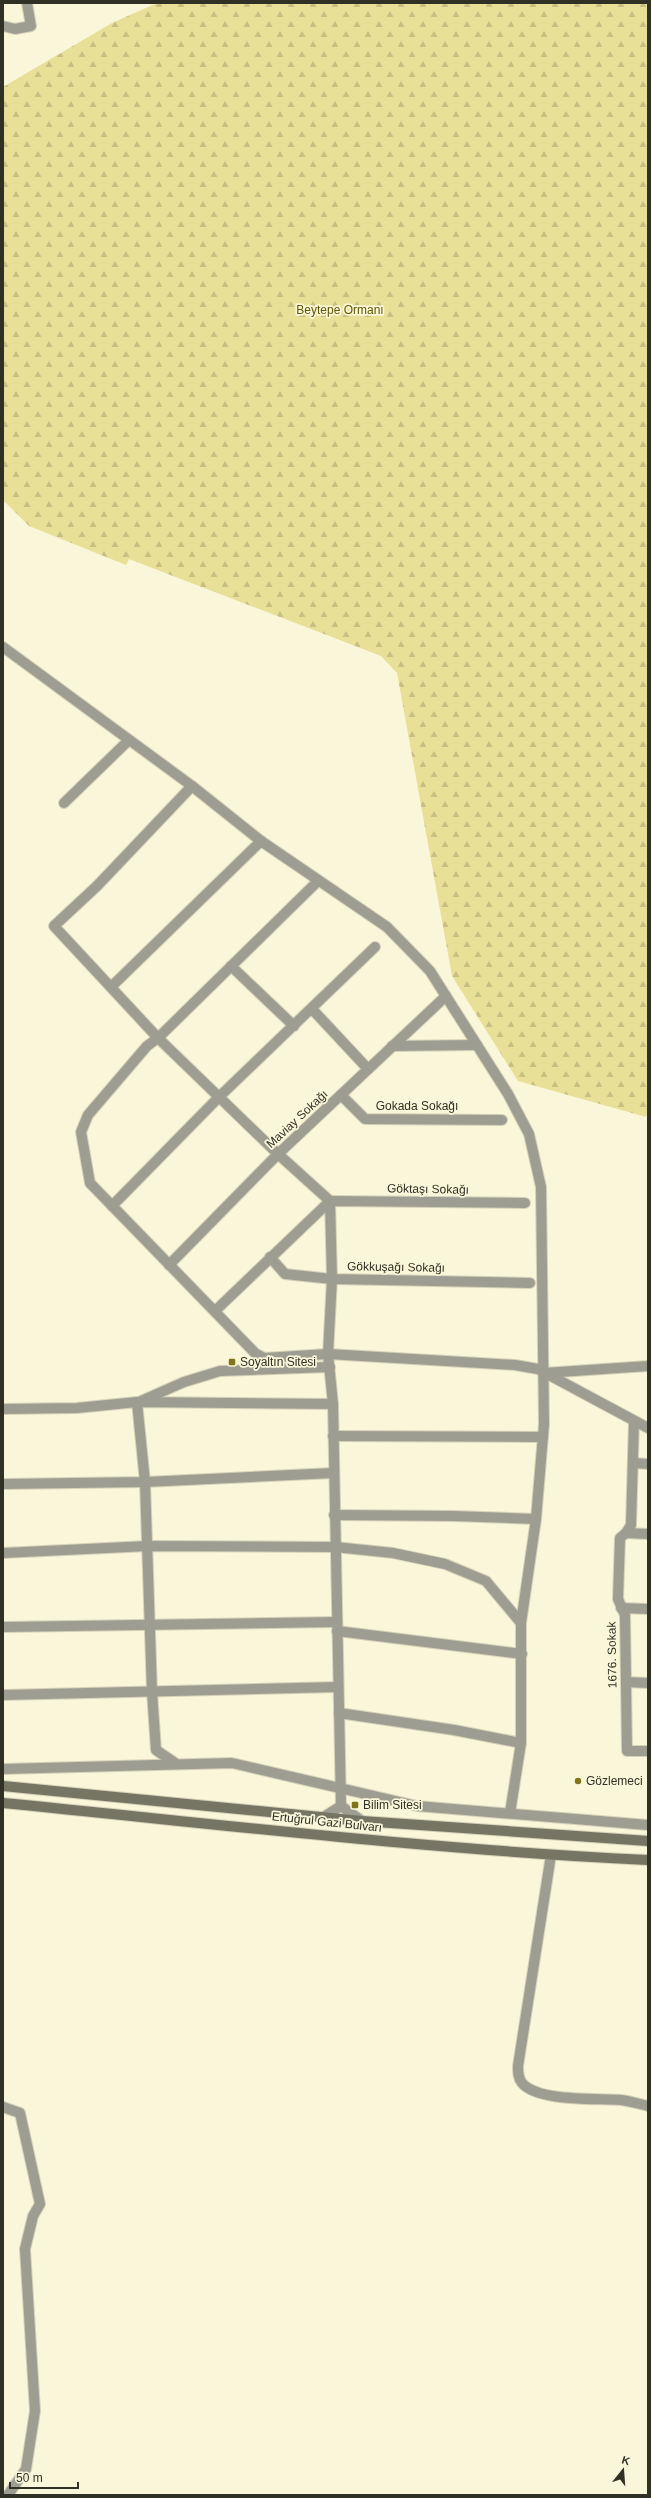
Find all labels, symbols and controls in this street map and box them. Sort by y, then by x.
park label: Beytepe Ormanı [296,303,384,317]
street label: Maviay Sokağı [263,1087,331,1151]
street label: Gokada Sokağı [376,1099,458,1113]
street label: Göktaşı Sokağı [387,1181,469,1197]
street label: Gökkuşağı Sokağı [347,1259,445,1275]
place label: Soyaltın Sitesi [240,1355,316,1369]
marker: Soyaltın Sitesi [227,1357,237,1367]
street label: 1676. Sokak [604,1621,620,1688]
place label: Gözlemeci [586,1774,643,1788]
marker: Gözlemeci [573,1776,583,1786]
place label: Bilim Sitesi [363,1798,422,1812]
marker: Bilim Sitesi [350,1800,360,1810]
street label: Ertuğrul Gazi Bulvarı [271,1809,383,1835]
north arrow [603,2450,643,2490]
text: K [620,2454,632,2467]
scale bar [10,2464,78,2490]
text: 50 m [16,2471,43,2485]

